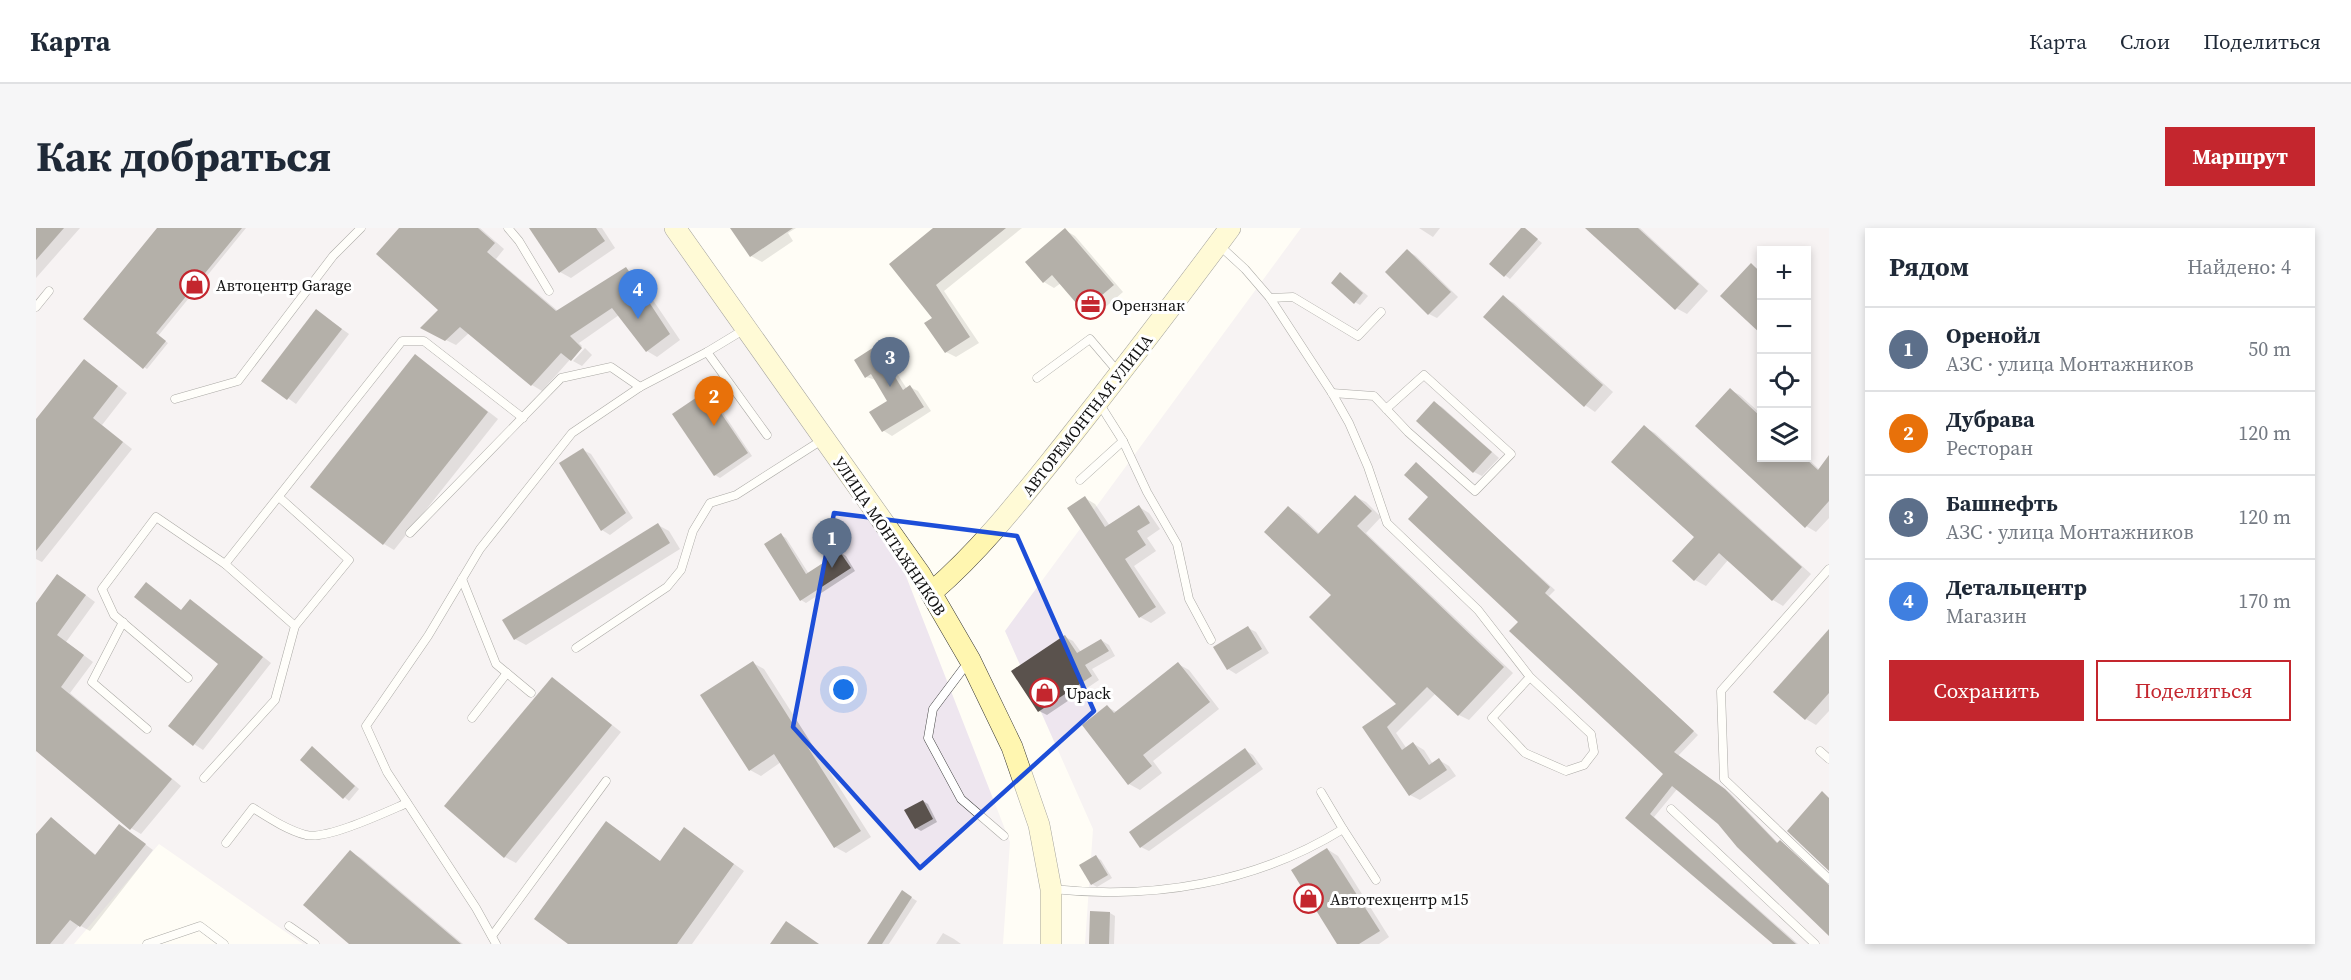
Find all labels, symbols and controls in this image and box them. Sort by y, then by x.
text: Карта [30,22,111,60]
text: Карта [2029,27,2087,56]
text: Слои [2120,27,2170,56]
text: Поделиться [2203,27,2321,56]
text: Как добраться [36,127,331,185]
button: Маршрут [2165,127,2315,186]
map controls [1757,246,1811,462]
button: + [1757,246,1811,300]
text: Рядом [1889,249,1969,285]
text: Найдено: 4 [2187,253,2291,281]
shop icon: Автоцентр Garage [179,269,211,301]
pin: 4 [618,270,658,319]
place label: Автоцентр Garage [216,274,352,296]
office icon: Орензнак [1075,289,1107,321]
place label: Орензнак [1112,294,1185,316]
button: − [1757,300,1811,354]
text: Оренойл [1946,320,2041,350]
street label: АВТОРЕМОНТНАЯ УЛИЦА [1017,329,1158,501]
text: 1 [1903,335,1914,363]
text: 50 m [2248,335,2291,363]
pin: 3 [870,338,910,387]
text: АЗС · улица Монтажников [1946,350,2193,378]
button: locate [1757,354,1811,408]
pin: 2 [694,376,734,426]
text: Дубрава [1946,404,2035,434]
button: layers [1757,408,1811,462]
text: 2 [1903,419,1914,447]
text: 120 m [2238,419,2291,447]
text: Ресторан [1946,434,2033,462]
street label: УЛИЦА МОНТАЖНИКОВ [828,452,952,620]
text: Башнефть [1946,488,2058,518]
text: 3 [1903,503,1914,531]
text: 120 m [2238,503,2291,531]
pin: 1 [812,518,852,568]
text: АЗС · улица Монтажников [1946,518,2193,546]
text: Детальцентр [1946,572,2087,602]
text: 4 [1903,587,1914,615]
text: 170 m [2238,587,2291,615]
text: Магазин [1946,602,2027,630]
button: Сохранить [1889,660,2084,721]
button: Поделиться [2096,660,2291,721]
your location [829,675,858,704]
shop icon: Upack [1029,677,1061,709]
place label: Upack [1066,682,1111,704]
shop icon: Автотехцентр м15 [1293,883,1325,915]
place label: Автотехцентр м15 [1330,888,1469,910]

